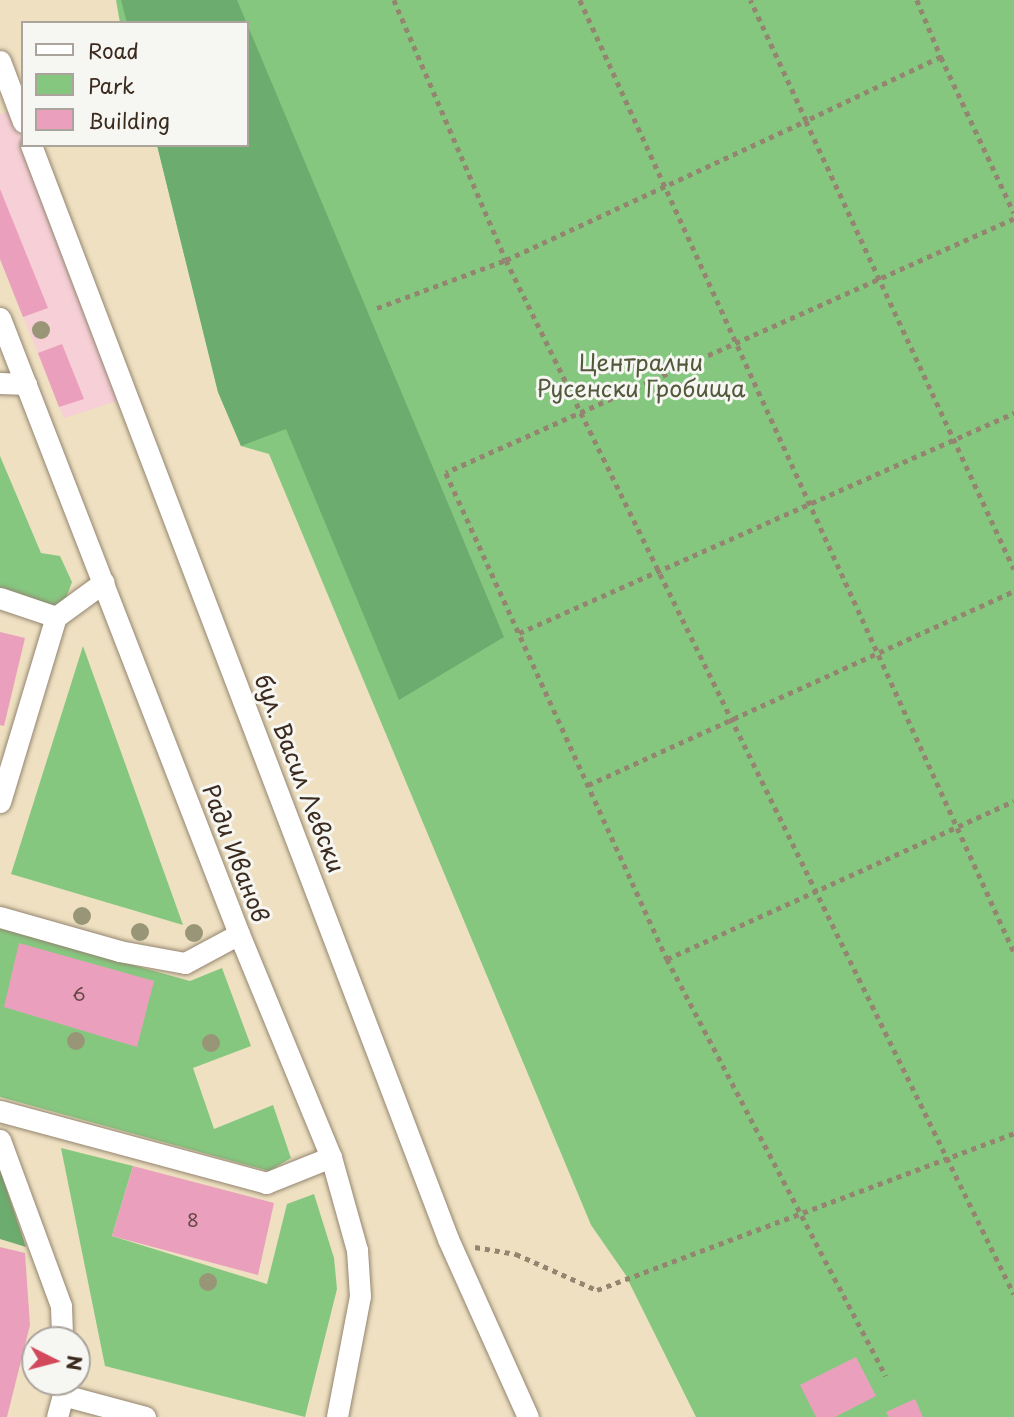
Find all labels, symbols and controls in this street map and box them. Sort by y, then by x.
legend [21,21,248,147]
text: Road [88,34,139,66]
text: Park [88,69,135,101]
text: Building [88,104,170,136]
park label: Централни Русенски Гробища [536,348,746,402]
street label: бул. Васил Левски [249,669,351,877]
street label: Ради Иванов [196,779,276,927]
house number: 6 [72,983,86,1005]
house number: 8 [187,1209,199,1231]
north arrow [21,1326,91,1396]
text: N [60,1354,90,1372]

